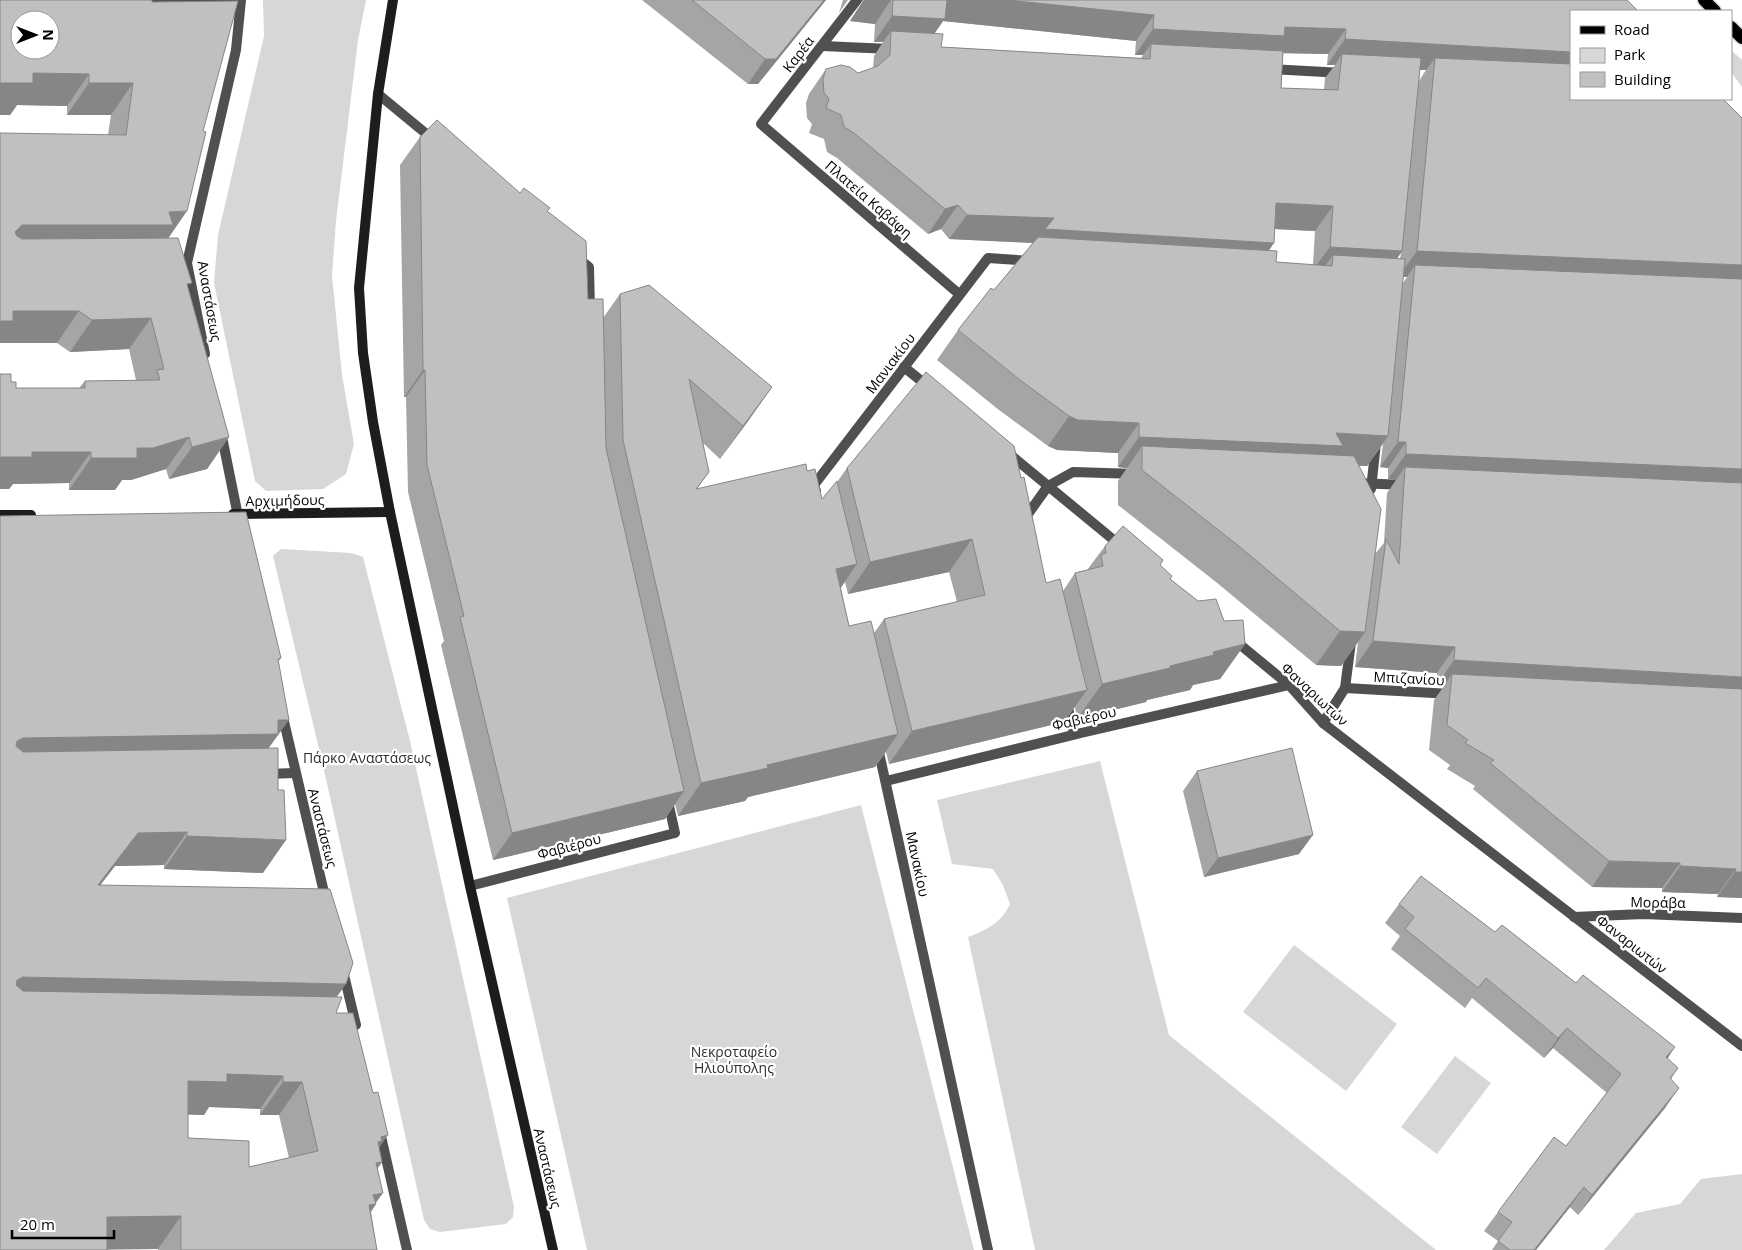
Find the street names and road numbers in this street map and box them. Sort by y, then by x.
street label: Καρέα [778,32,818,76]
street label: Πλατεία Καβάφη [821,156,917,242]
street label: Αναστάσεως [194,259,226,343]
street label: Μανιακίου [861,329,919,397]
street label: Αρχιμήδους [245,490,325,510]
street label: Φαναριωτών [1277,658,1353,730]
street label: Μπιζανίου [1373,667,1445,689]
street label: Φαβιέρου [1050,701,1118,735]
street label: Αναστάσεως [304,786,342,870]
street label: Φαβιέρου [535,828,603,864]
street label: Μανακίου [902,830,934,898]
street label: Μοράβα [1630,892,1686,912]
street label: Φαναριωτών [1593,910,1671,978]
street label: Αναστάσεως [530,1126,566,1210]

